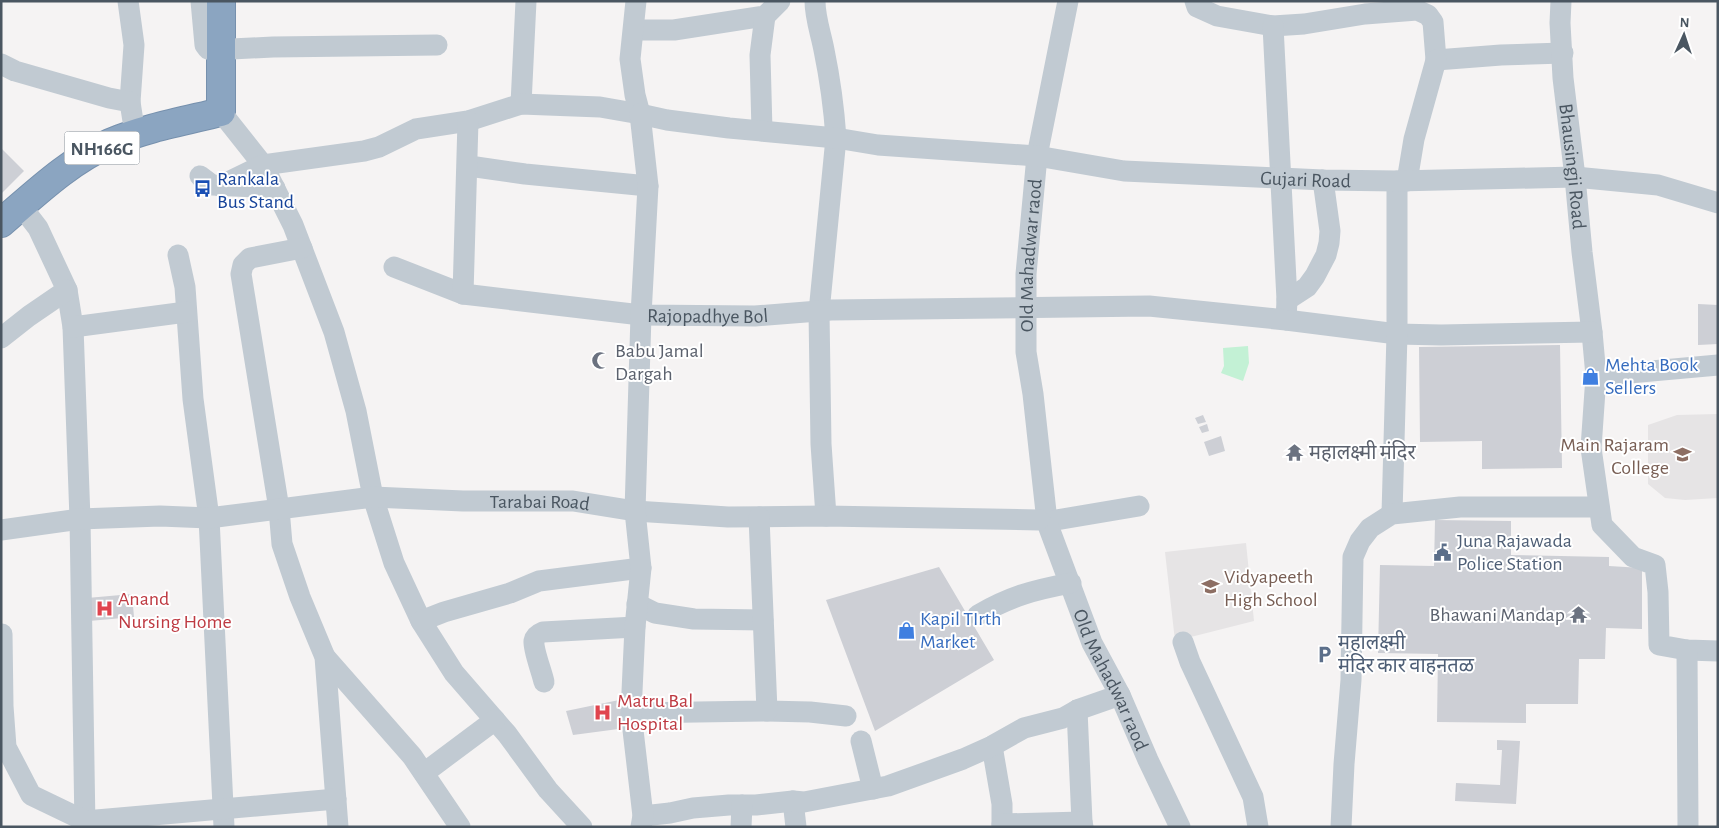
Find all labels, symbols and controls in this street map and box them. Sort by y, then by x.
north arrow [1659,10,1709,60]
text: N [1679,16,1690,30]
street label: Bhausingji Road [1555,102,1589,230]
road number: NH166G [64,132,140,164]
street label: Gujari Road [1260,168,1351,191]
place label: Rankala Bus Stand [217,169,294,212]
street label: Old Mahadwar raod [1017,178,1046,332]
bus stop icon: Rankala Bus Stand [193,179,213,199]
street label: Rajopadhye Bol [647,306,769,327]
place label: Babu Jamal Dargah [615,341,704,384]
mosque icon: Babu Jamal Dargah [591,351,611,371]
place label: Mehta Book Sellers [1605,355,1698,398]
shop icon: Mehta Book Sellers [1581,366,1601,386]
place label: Main Rajaram College [1560,435,1669,478]
place label: महालक्ष्मी मंदिर [1309,440,1416,463]
temple icon: महालक्ष्मी मंदिर [1285,442,1305,462]
school or university icon: Main Rajaram College [1673,445,1693,465]
street label: Tarabai Road [489,492,591,515]
place label: Juna Rajawada Police Station [1457,531,1572,574]
public building icon: Juna Rajawada Police Station [1433,542,1453,562]
place label: Vidyapeeth High School [1224,567,1318,610]
school or university icon: Vidyapeeth High School [1200,577,1220,597]
place label: Anand Nursing Home [118,589,232,632]
hospital icon: Anand Nursing Home [94,599,114,619]
temple icon: Bhawani Mandap [1569,604,1589,624]
place label: Bhawani Mandap [1430,605,1565,625]
street label: Old Mahadwar raod [1069,606,1152,754]
place label: Kapil TIrth Market [920,609,1001,652]
shop icon: Kapil TIrth Market [896,620,916,640]
place label: महालक्ष्मी मंदिर कार वाहनतळ [1338,630,1475,676]
parking icon: महालक्ष्मी मंदिर कार वाहनतळ [1314,644,1334,664]
place label: Matru Bal Hospital [617,691,693,734]
hospital icon: Matru Bal Hospital [593,702,613,722]

